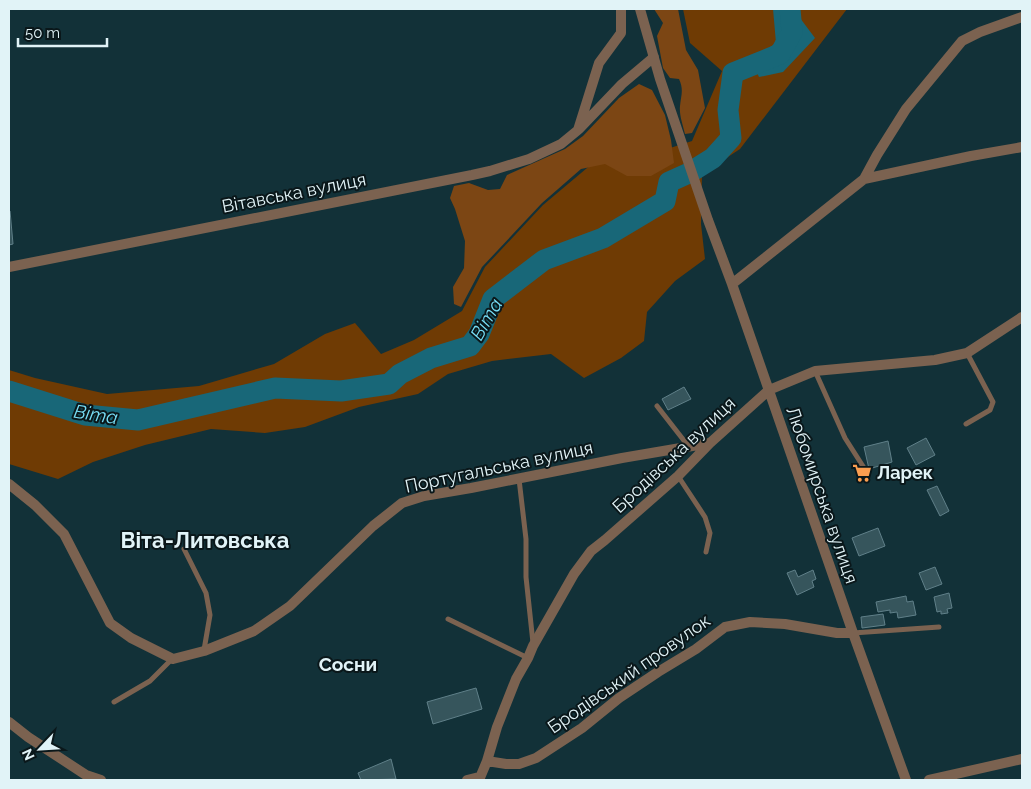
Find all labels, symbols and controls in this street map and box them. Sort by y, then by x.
scale bar [18,15,106,47]
text: 50 m [25,24,60,42]
street label: Вітавська вулиця [220,168,368,217]
water label: Віта [465,294,507,344]
street label: Бродівська вулиця [608,392,739,517]
water label: Віта [72,400,120,428]
street label: Любомирська вулиця [782,404,863,586]
street label: Португальська вулиця [403,436,595,497]
supermarket icon: Ларек [851,462,873,484]
place label: Ларек [877,462,933,483]
district label: Віта-Литовська [121,527,289,553]
street label: Бродівський провулок [544,610,714,738]
district label: Сосни [319,653,377,675]
north arrow [15,724,65,774]
text: N [19,746,38,763]

